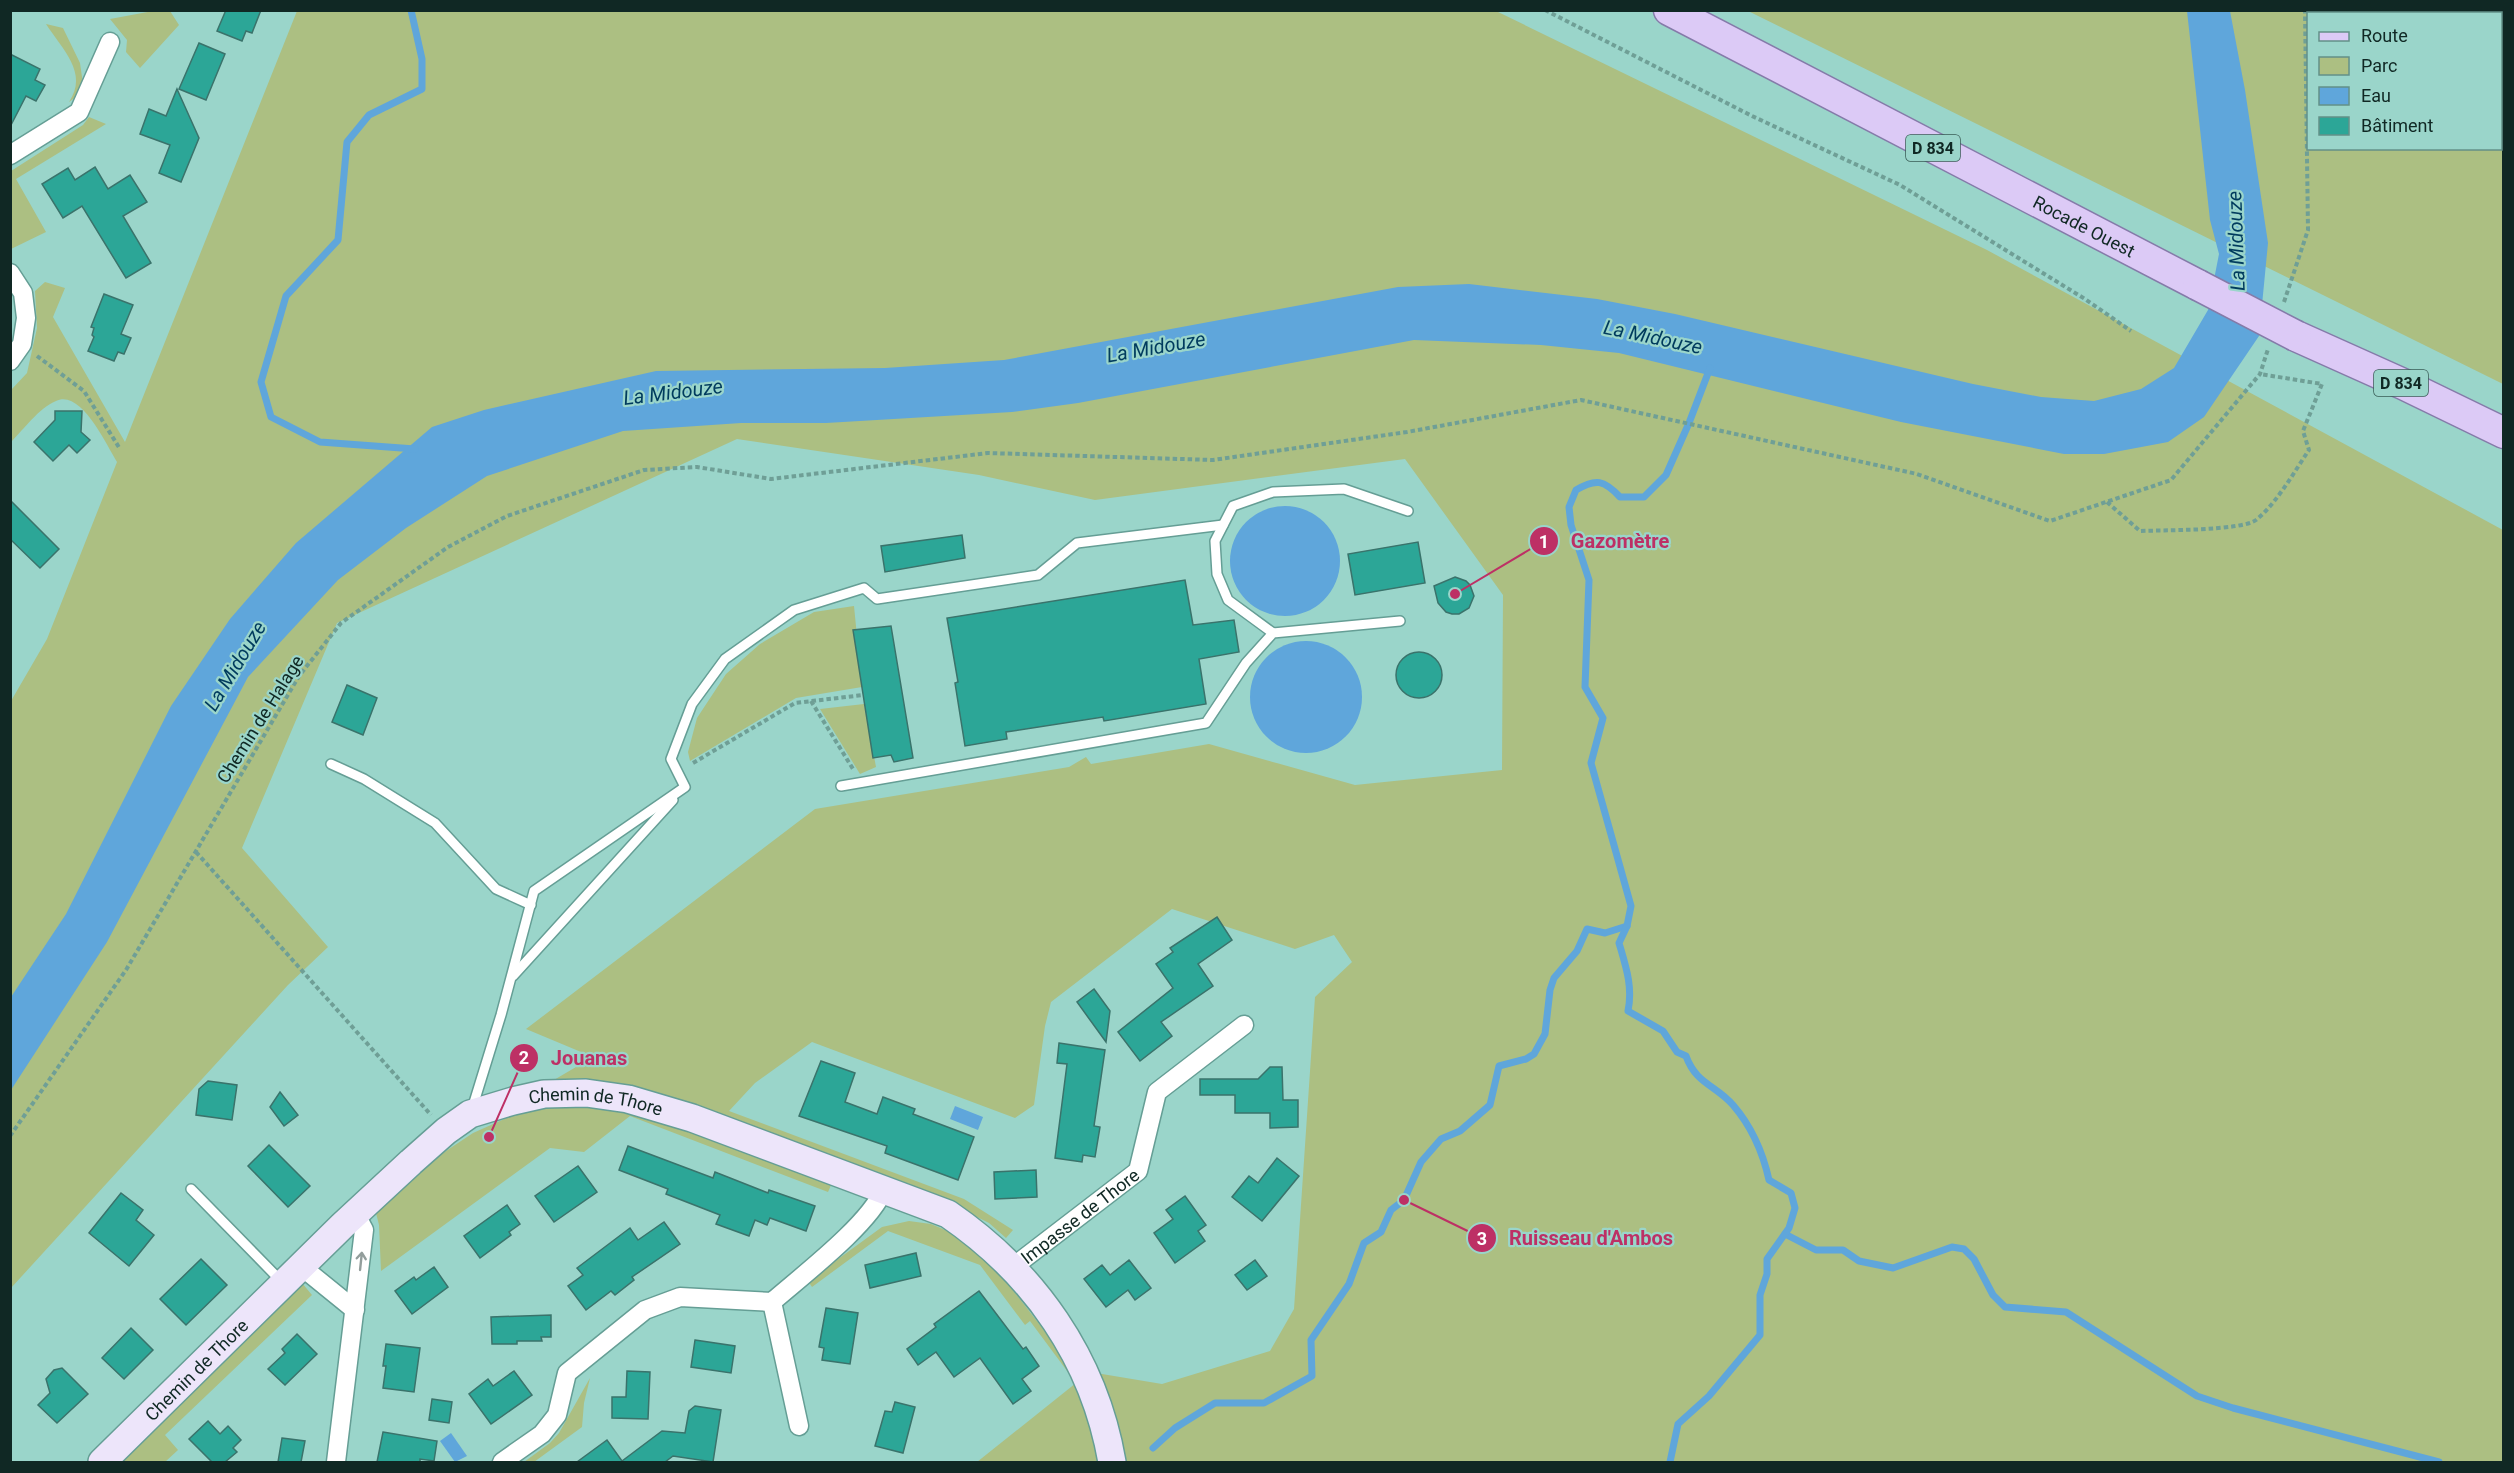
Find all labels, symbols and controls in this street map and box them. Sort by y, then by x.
legend [2307,12,2502,150]
text: Route [2361,25,2408,46]
text: Parc [2361,55,2397,76]
text: Eau [2361,85,2391,106]
text: Bâtiment [2361,115,2434,136]
road number: D 834 [1906,135,1960,161]
street label: Rocade Ouest [2030,191,2139,261]
water label: La Midouze [2222,191,2250,291]
water label: La Midouze [1602,315,1704,359]
water label: La Midouze [1105,326,1207,368]
road number: D 834 [2374,370,2428,396]
water label: La Midouze [622,374,724,410]
callout: Gazomètre [1529,522,1681,560]
text: Gazomètre [1571,529,1669,553]
text: 1 [1539,531,1549,552]
water label: La Midouze [199,617,271,715]
street label: Chemin de Halage [212,651,308,787]
callout: Jouanas [509,1039,640,1077]
text: Jouanas [551,1046,627,1070]
text: 2 [519,1047,529,1068]
street label: Chemin de Thore [526,1082,666,1119]
street label: Impasse de Thore [1016,1164,1143,1268]
callout: Ruisseau d'Ambos [1467,1219,1685,1257]
text: Ruisseau d'Ambos [1509,1226,1673,1250]
text: 3 [1477,1228,1487,1249]
one-way arrow [356,1251,367,1271]
street label: Chemin de Thore [140,1314,252,1425]

